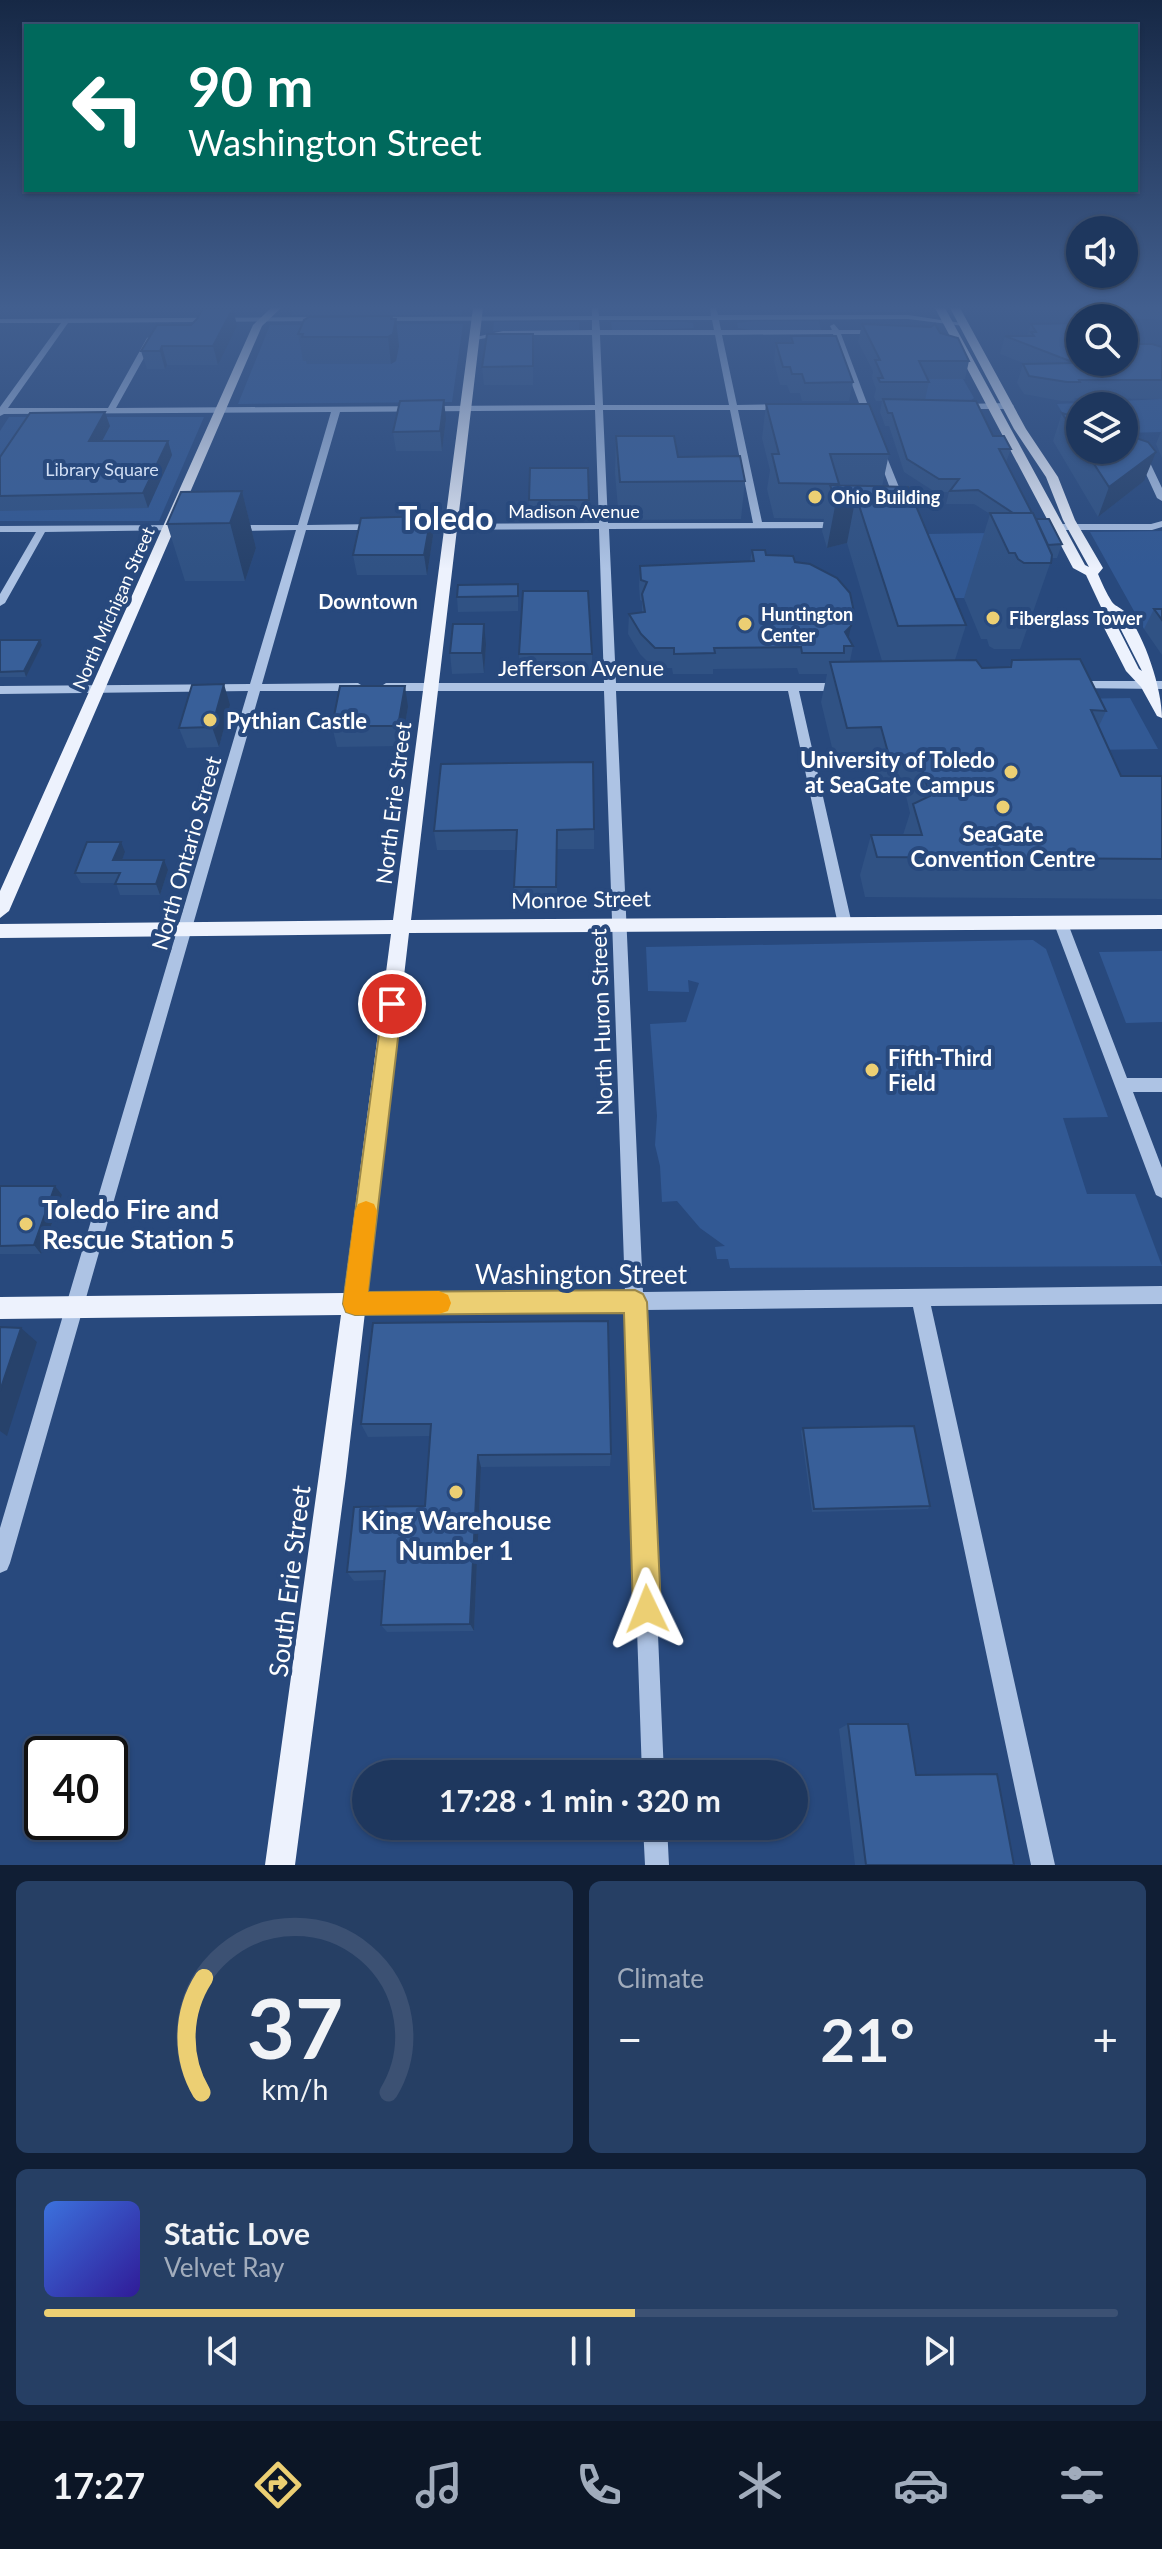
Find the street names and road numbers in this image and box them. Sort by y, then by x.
street label: Madison Avenue [508,500,640,522]
street label: North Michigan Street [67,523,159,693]
street label: Jefferson Avenue [498,654,664,681]
street label: North Erie Street [370,720,416,886]
street label: North Ontario Street [145,753,227,953]
street label: Monroe Street [511,884,651,914]
street label: North Huron Street [584,928,618,1116]
street label: Washington Street [475,1258,688,1290]
street label: South Erie Street [261,1483,317,1679]

